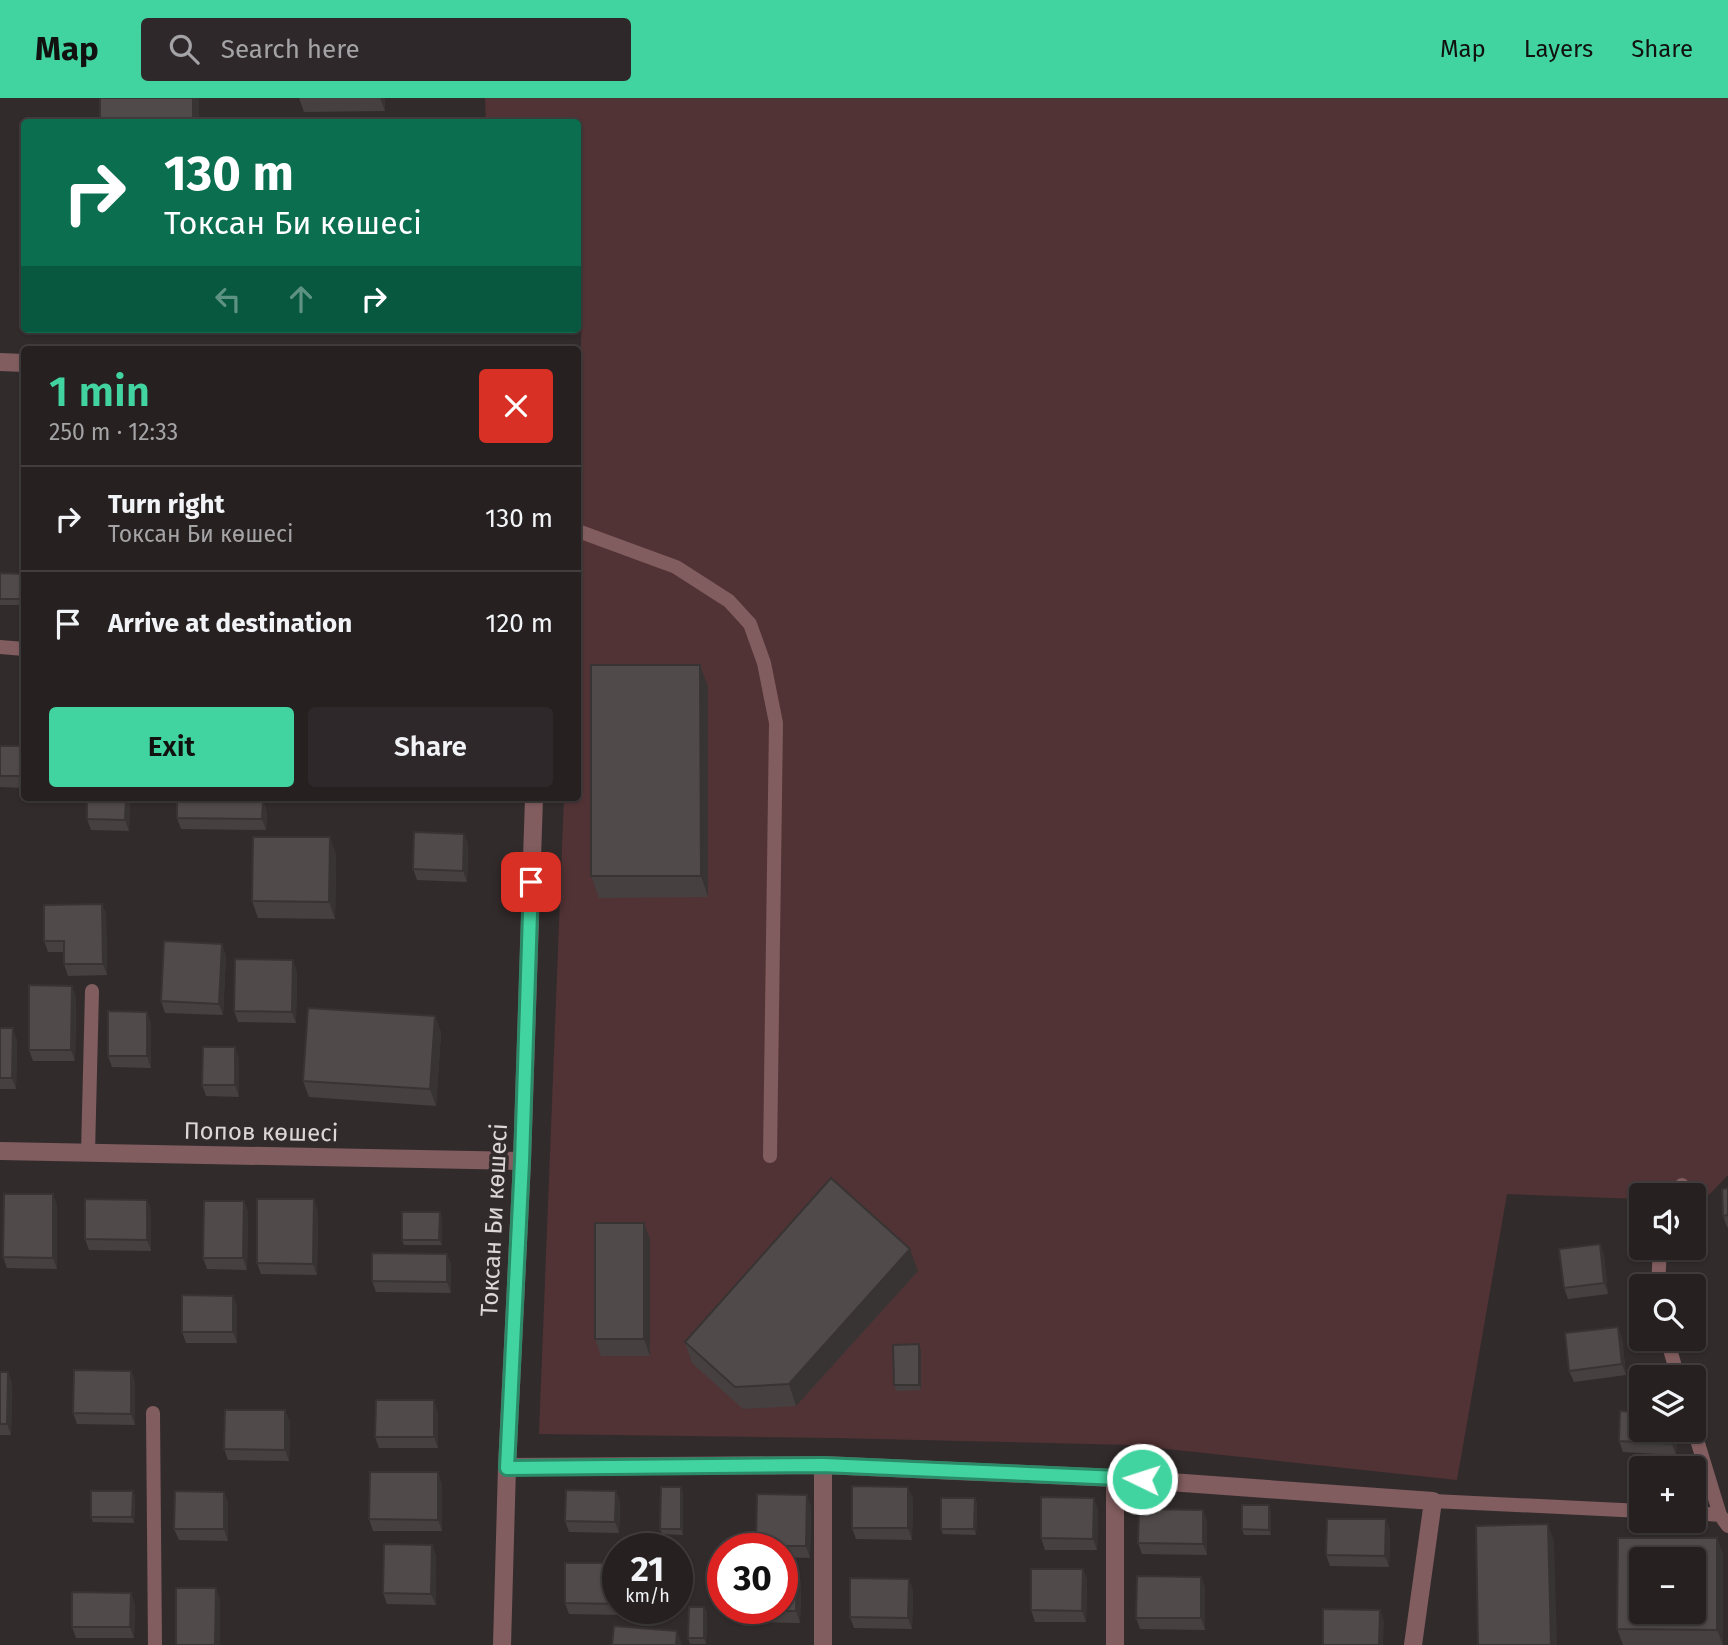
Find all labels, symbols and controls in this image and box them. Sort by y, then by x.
search box [141,18,631,81]
text: Map [35,29,99,69]
icon: search [165,30,203,68]
text: Search here [221,34,360,65]
text: Map [1440,35,1486,63]
text: Layers [1524,35,1593,63]
text: Share [1631,35,1693,63]
text: 130 m [164,144,294,203]
icon: right [49,147,140,238]
text: Токсан Би көшесі [164,204,422,242]
icon: left [209,280,247,318]
icon: ahead [282,280,320,318]
icon: right [355,280,393,318]
text: 1 min [49,367,150,417]
button: close [479,369,553,443]
text: 250 m · 12:33 [49,418,178,446]
text: Turn right [108,489,225,520]
icon: right [49,500,87,538]
text: 130 m [485,503,553,534]
text: Токсан Би көшесі [108,520,294,548]
icon: arrive [49,605,87,643]
text: Arrive at destination [108,608,352,639]
text: 120 m [485,608,553,639]
button: Exit [49,707,294,787]
button: Share [308,707,553,787]
pin [501,852,561,912]
icon: arrive [512,863,550,901]
street label: Попов көшесі [183,1117,339,1147]
street label: Токсан Би көшесі [475,1123,513,1317]
map controls [1629,1183,1706,1624]
button: sound [1629,1183,1706,1260]
button: search [1629,1274,1706,1351]
button: layers [1629,1365,1706,1442]
position arrow [1105,1442,1179,1516]
button: + [1629,1456,1706,1533]
speed limit sign: 30 [707,1533,798,1624]
button: − [1629,1547,1706,1624]
text: 21 [631,1548,664,1590]
text: km/h [625,1585,670,1607]

